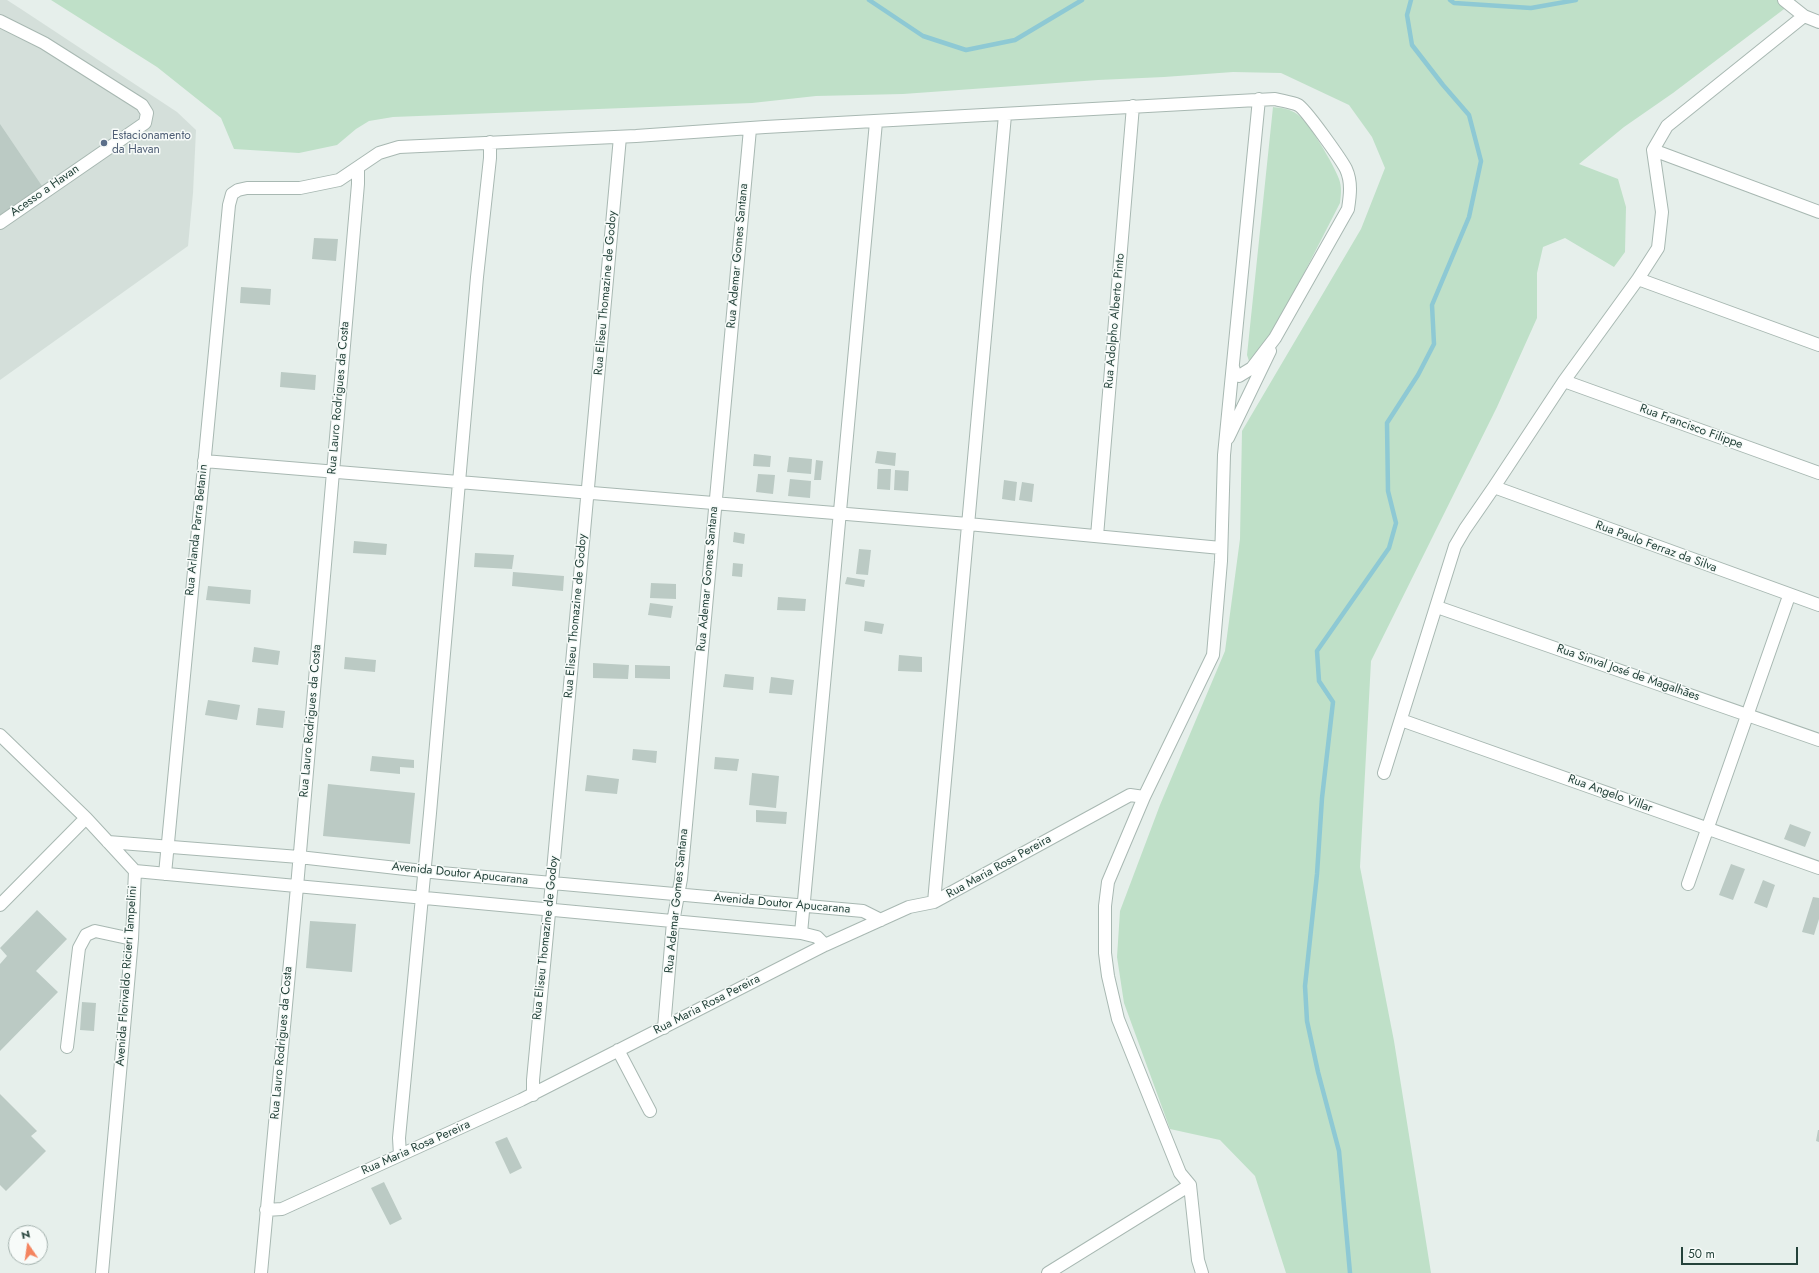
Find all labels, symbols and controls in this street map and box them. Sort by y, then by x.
place label: Estacionamento da Havan [112,129,191,157]
marker: Estacionamento da Havan [99,138,109,148]
street label: Acesso a Havan [8,162,82,220]
street label: Rua Ademar Gomes Santana [724,183,752,329]
street label: Rua Eliseu Thomazine de Godoy [592,210,620,376]
street label: Rua Adolpho Alberto Pinto [1102,253,1128,389]
street label: Rua Lauro Rodrigues da Costa [325,321,353,475]
street label: Rua Francisco Filippe [1637,402,1745,452]
street label: Rua Arlanda Parra Betanin [183,463,211,597]
street label: Rua Ademar Gomes Santana [694,506,722,652]
street label: Rua Paulo Ferraz da Silva [1593,518,1719,576]
street label: Rua Eliseu Thomazine de Godoy [562,533,590,699]
street label: Rua Sinval José de Magalhães [1555,642,1701,704]
street label: Rua Lauro Rodrigues da Costa [297,644,325,798]
street label: Rua Angelo Villar [1566,772,1654,816]
street label: Rua Ademar Gomes Santana [662,828,692,974]
street label: Rua Maria Rosa Pereira [944,832,1054,902]
street label: Rua Eliseu Thomazine de Godoy [530,855,562,1021]
street label: Avenida Doutor Apucarana [391,860,529,888]
street label: Avenida Florivaldo Ricieri Tampelini [114,885,140,1067]
street label: Avenida Doutor Apucarana [713,891,851,917]
street label: Rua Lauro Rodrigues da Costa [268,966,296,1120]
street label: Rua Maria Rosa Pereira [651,972,763,1038]
street label: Rua Maria Rosa Pereira [359,1118,473,1178]
north arrow [8,1225,48,1265]
text: N [19,1226,32,1243]
scale bar [1683,1239,1800,1265]
text: 50 m [1688,1245,1715,1263]

